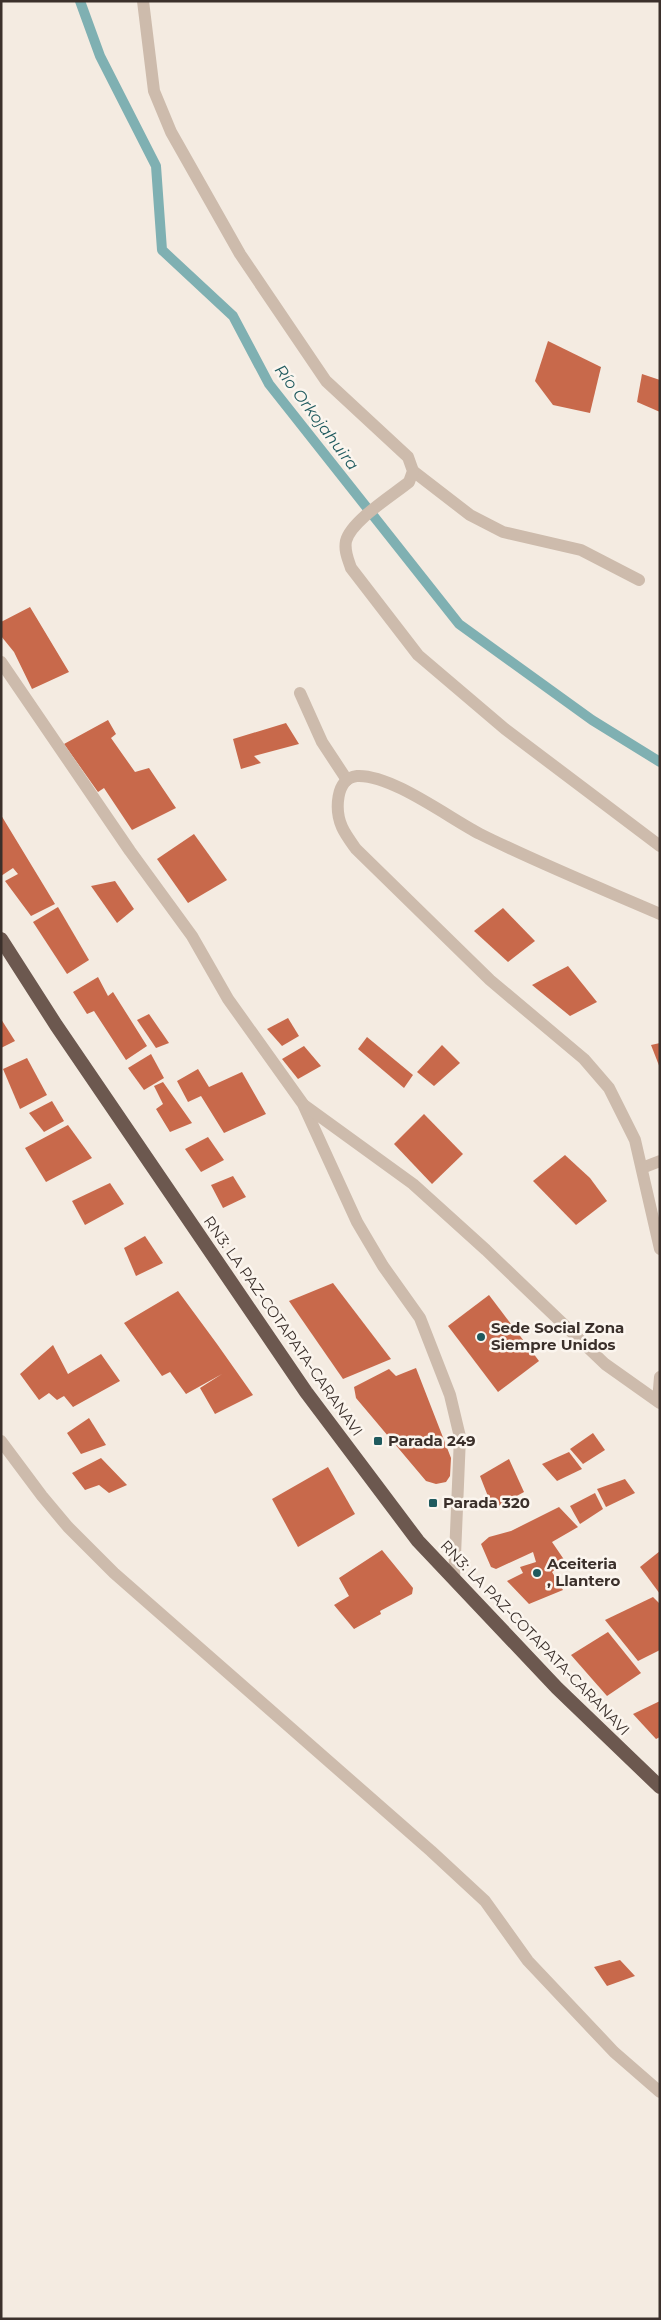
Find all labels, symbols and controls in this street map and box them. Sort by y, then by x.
water label: Río Orkojahuira [271,361,363,474]
street label: RN3: LA PAZ-COTAPATA-CARANAVI [200,1212,367,1439]
place label: Sede Social Zona Siempre Unidos [491,1318,624,1354]
marker: Sede Social Zona Siempre Unidos [475,1331,487,1343]
place label: Parada 249 [388,1431,476,1450]
marker: Parada 249 [372,1435,384,1447]
place label: Parada 320 [443,1493,530,1512]
marker: Parada 320 [427,1497,439,1509]
street label: RN3: LA PAZ-COTAPATA-CARANAVI [437,1536,634,1739]
place label: Aceiteria , Llantero [546,1554,620,1590]
marker: Aceiteria , Llantero [531,1567,543,1579]

